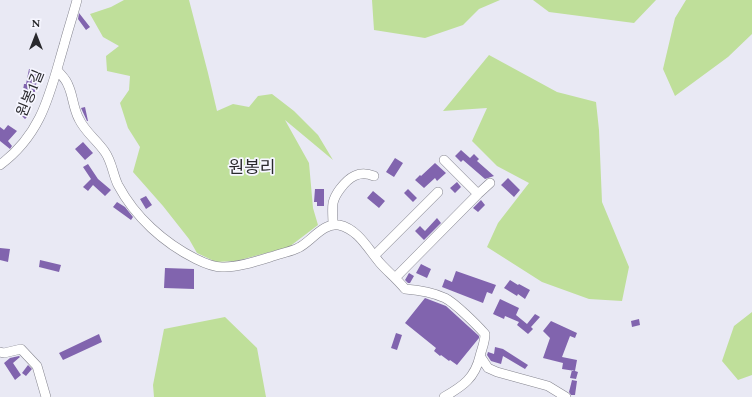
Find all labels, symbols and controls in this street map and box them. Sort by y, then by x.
text: N [32,15,40,32]
north arrow [16,16,56,56]
street label: 원봉1길 [14,68,50,120]
district label: 원봉리 [229,160,275,180]

